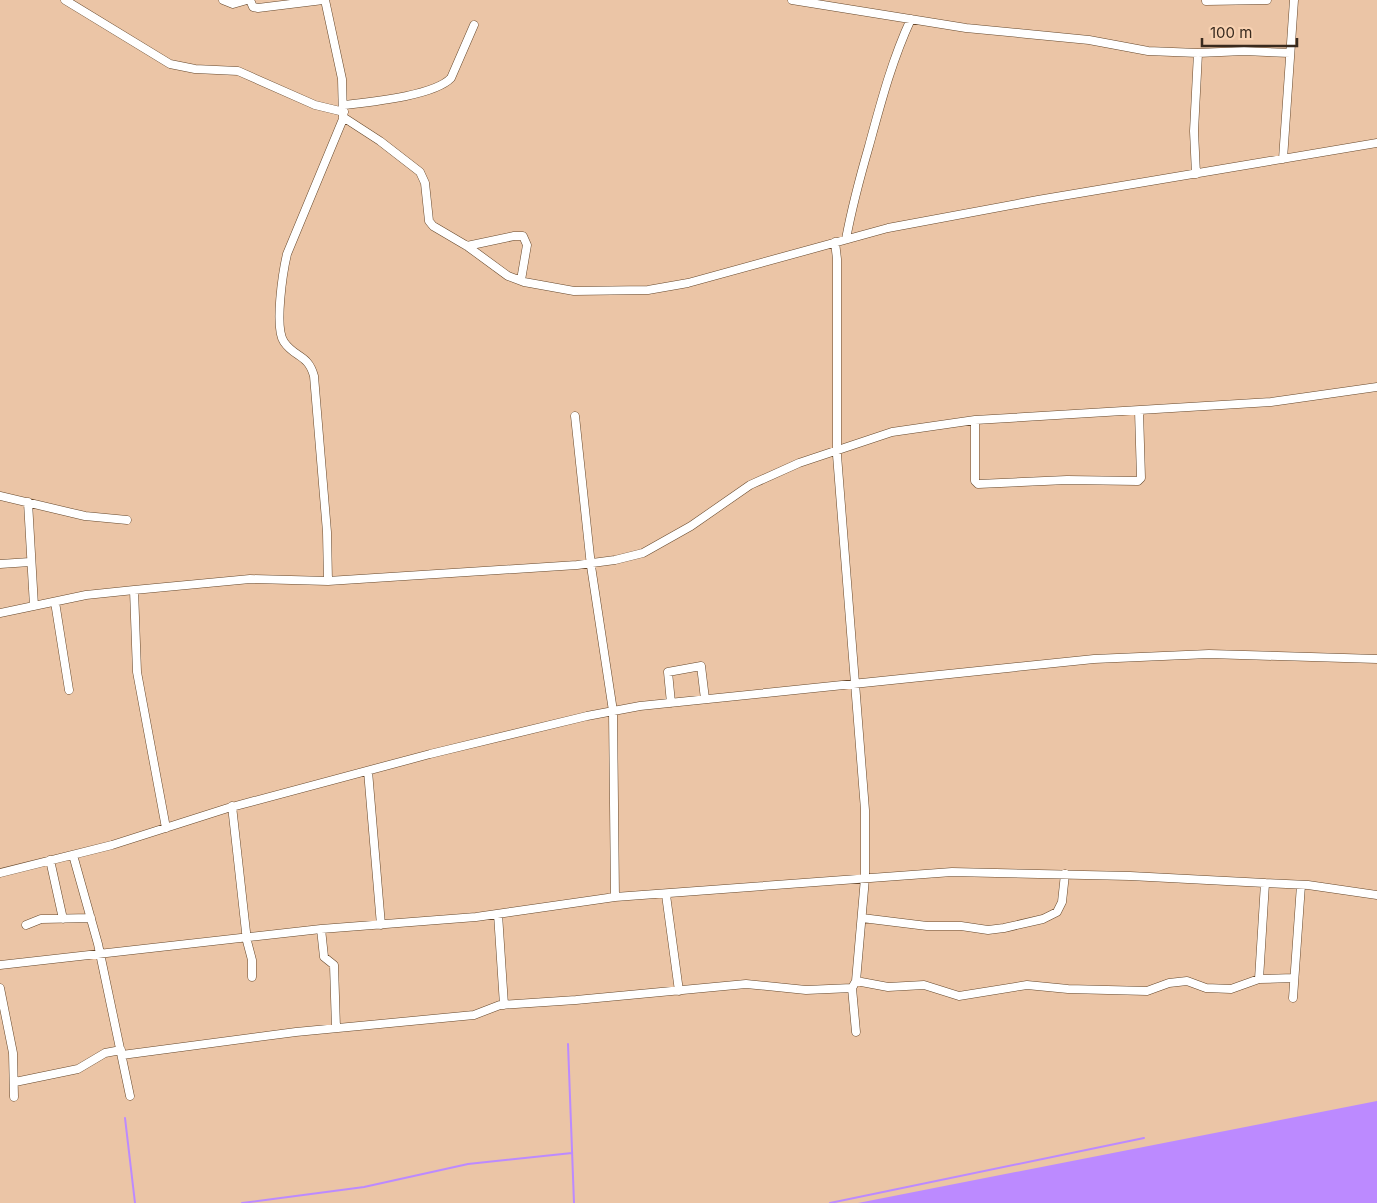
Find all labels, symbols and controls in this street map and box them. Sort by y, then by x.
scale bar [1202,15,1297,47]
text: 100 m [1210,23,1252,42]

